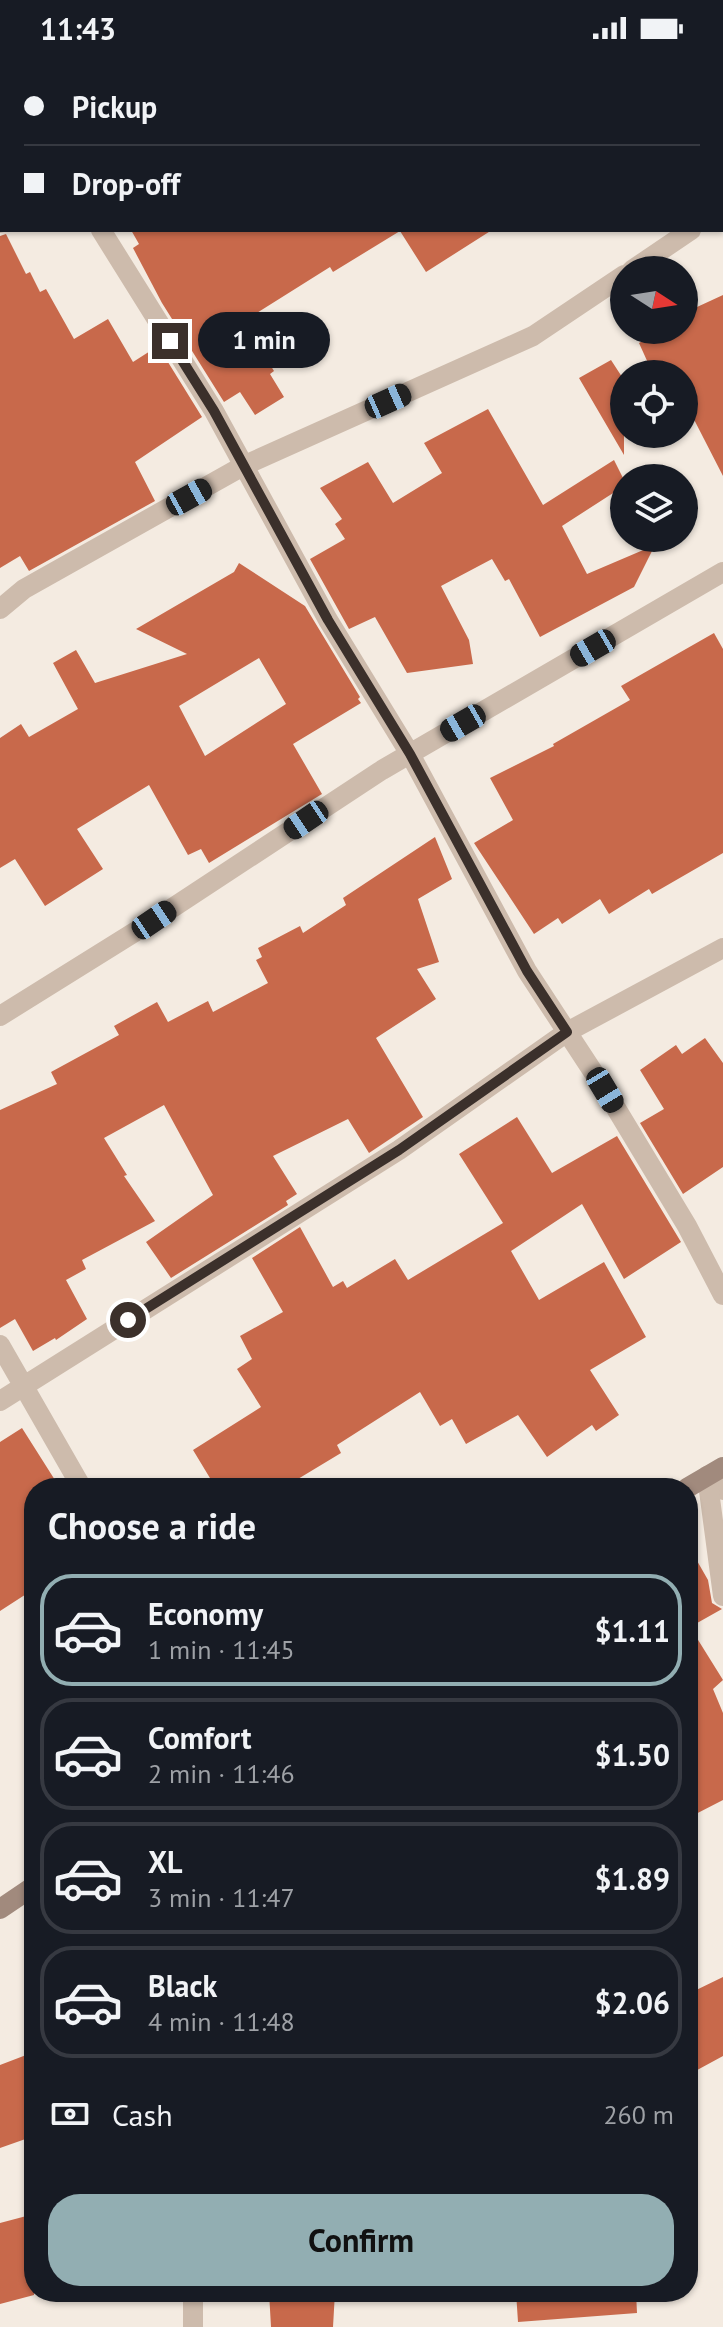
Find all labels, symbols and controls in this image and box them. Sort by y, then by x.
text: 11:43 [40,9,116,48]
text: Pickup [72,87,157,126]
text: Drop-off [72,164,180,203]
north arrow [610,256,698,344]
map controls [610,256,698,552]
callout: 1 min [198,313,330,369]
route end [152,323,188,359]
text: 1 min [232,323,296,356]
button: locate [610,360,698,448]
car [361,380,415,422]
button: layers [610,464,698,552]
car [162,475,216,519]
car [566,626,620,670]
car [436,701,490,745]
car [279,797,333,843]
car [127,897,181,943]
car [582,1063,628,1117]
route start [110,1302,146,1338]
text: Choose a ride [48,1502,256,1549]
icon: car [52,1594,124,1666]
text: Economy [148,1594,263,1633]
text: $1.11 [595,1611,670,1650]
text: 1 min · 11:45 [148,1633,295,1666]
icon: car [52,1718,124,1790]
text: Comfort [148,1718,251,1757]
text: $1.50 [595,1735,670,1774]
text: 2 min · 11:46 [148,1757,295,1790]
icon: car [52,1842,124,1914]
text: XL [148,1842,182,1881]
text: $1.89 [595,1859,670,1898]
text: 3 min · 11:47 [148,1881,295,1914]
icon: car [52,1966,124,2038]
text: Black [148,1966,217,2005]
text: $2.06 [595,1983,670,2022]
text: 4 min · 11:48 [148,2005,295,2038]
icon: cash [48,2092,92,2136]
text: Cash [112,2095,173,2134]
text: 260 m [603,2098,674,2131]
button: Confirm [48,2194,674,2286]

